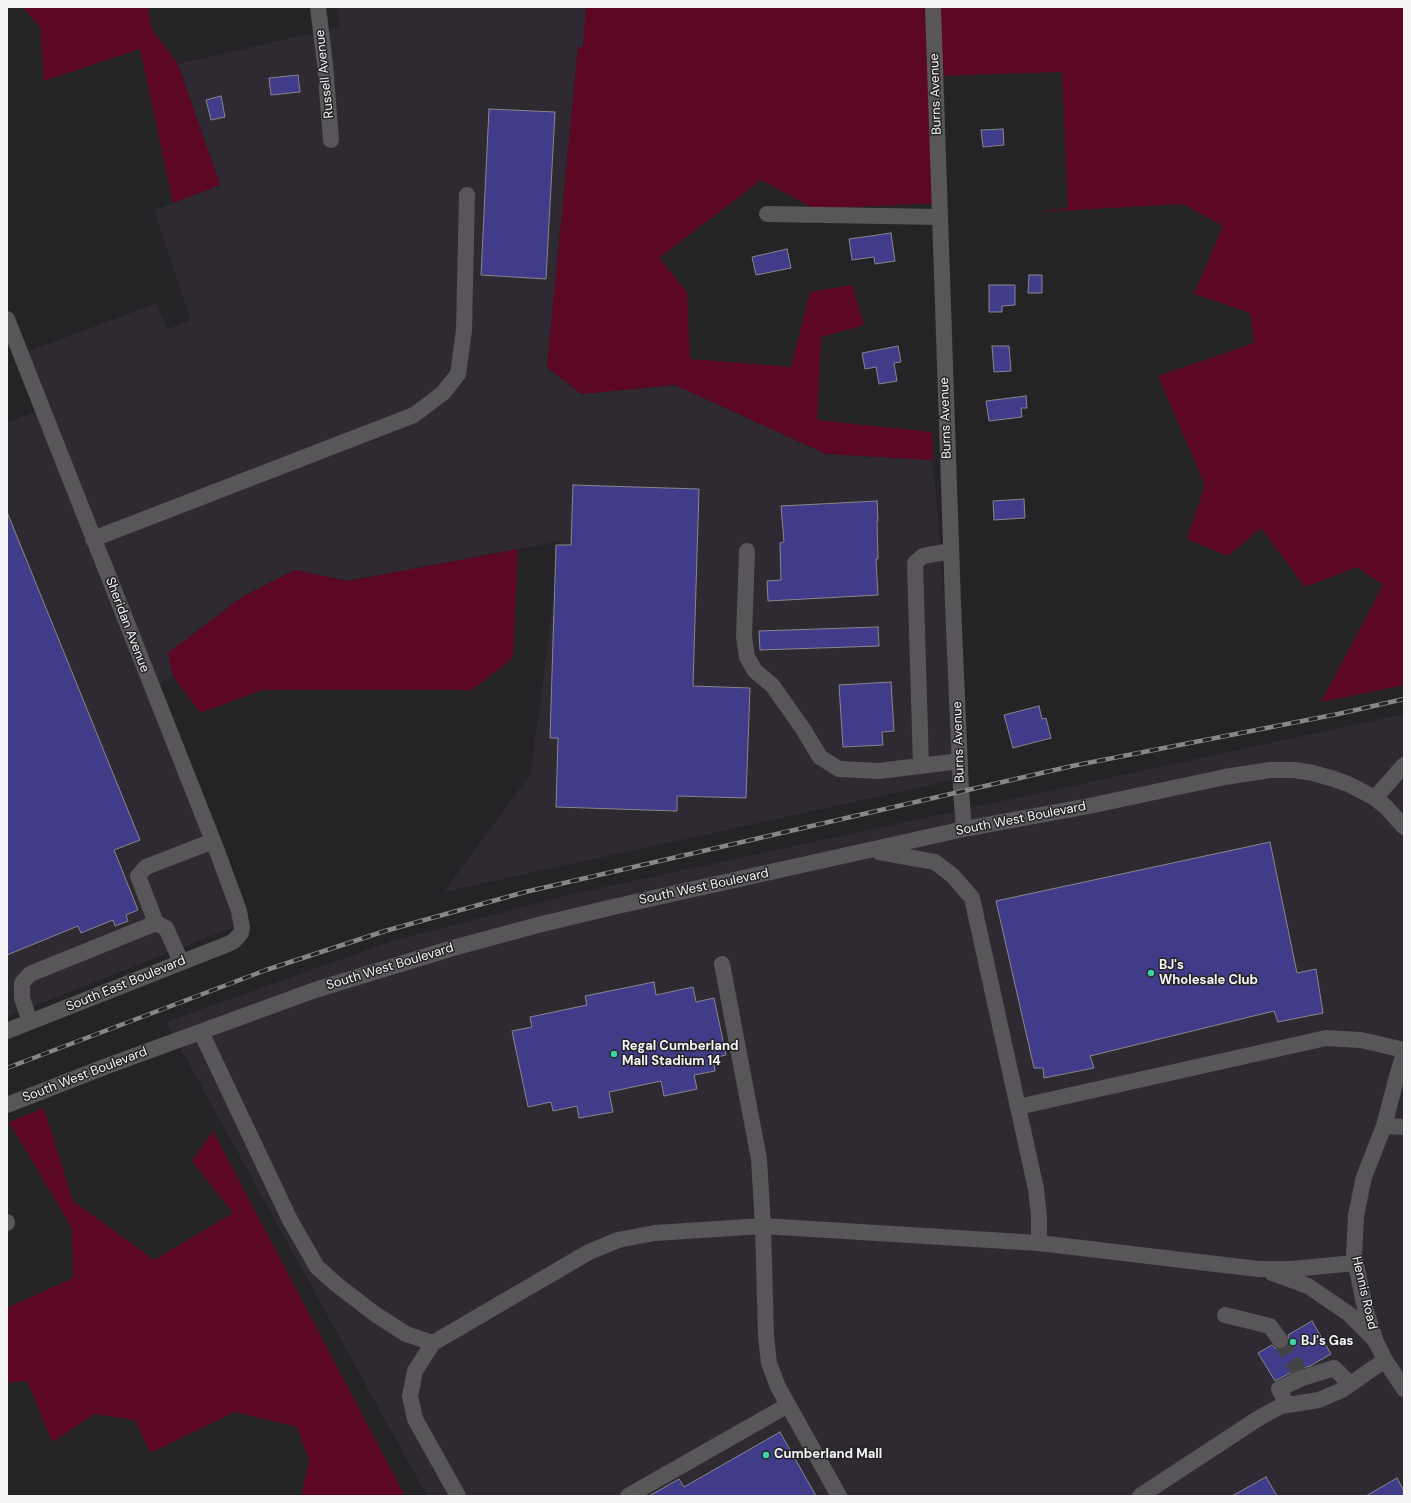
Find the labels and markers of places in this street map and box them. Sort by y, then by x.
place label: BJ's Wholesale Club [1159,958,1258,989]
marker: BJ's Wholesale Club [1146,968,1156,978]
place label: Regal Cumberland Mall Stadium 14 [622,1039,738,1070]
marker: Regal Cumberland Mall Stadium 14 [609,1049,619,1059]
place label: BJ's Gas [1301,1334,1354,1350]
marker: BJ's Gas [1288,1337,1298,1347]
place label: Cumberland Mall [774,1447,882,1463]
marker: Cumberland Mall [761,1450,771,1460]

